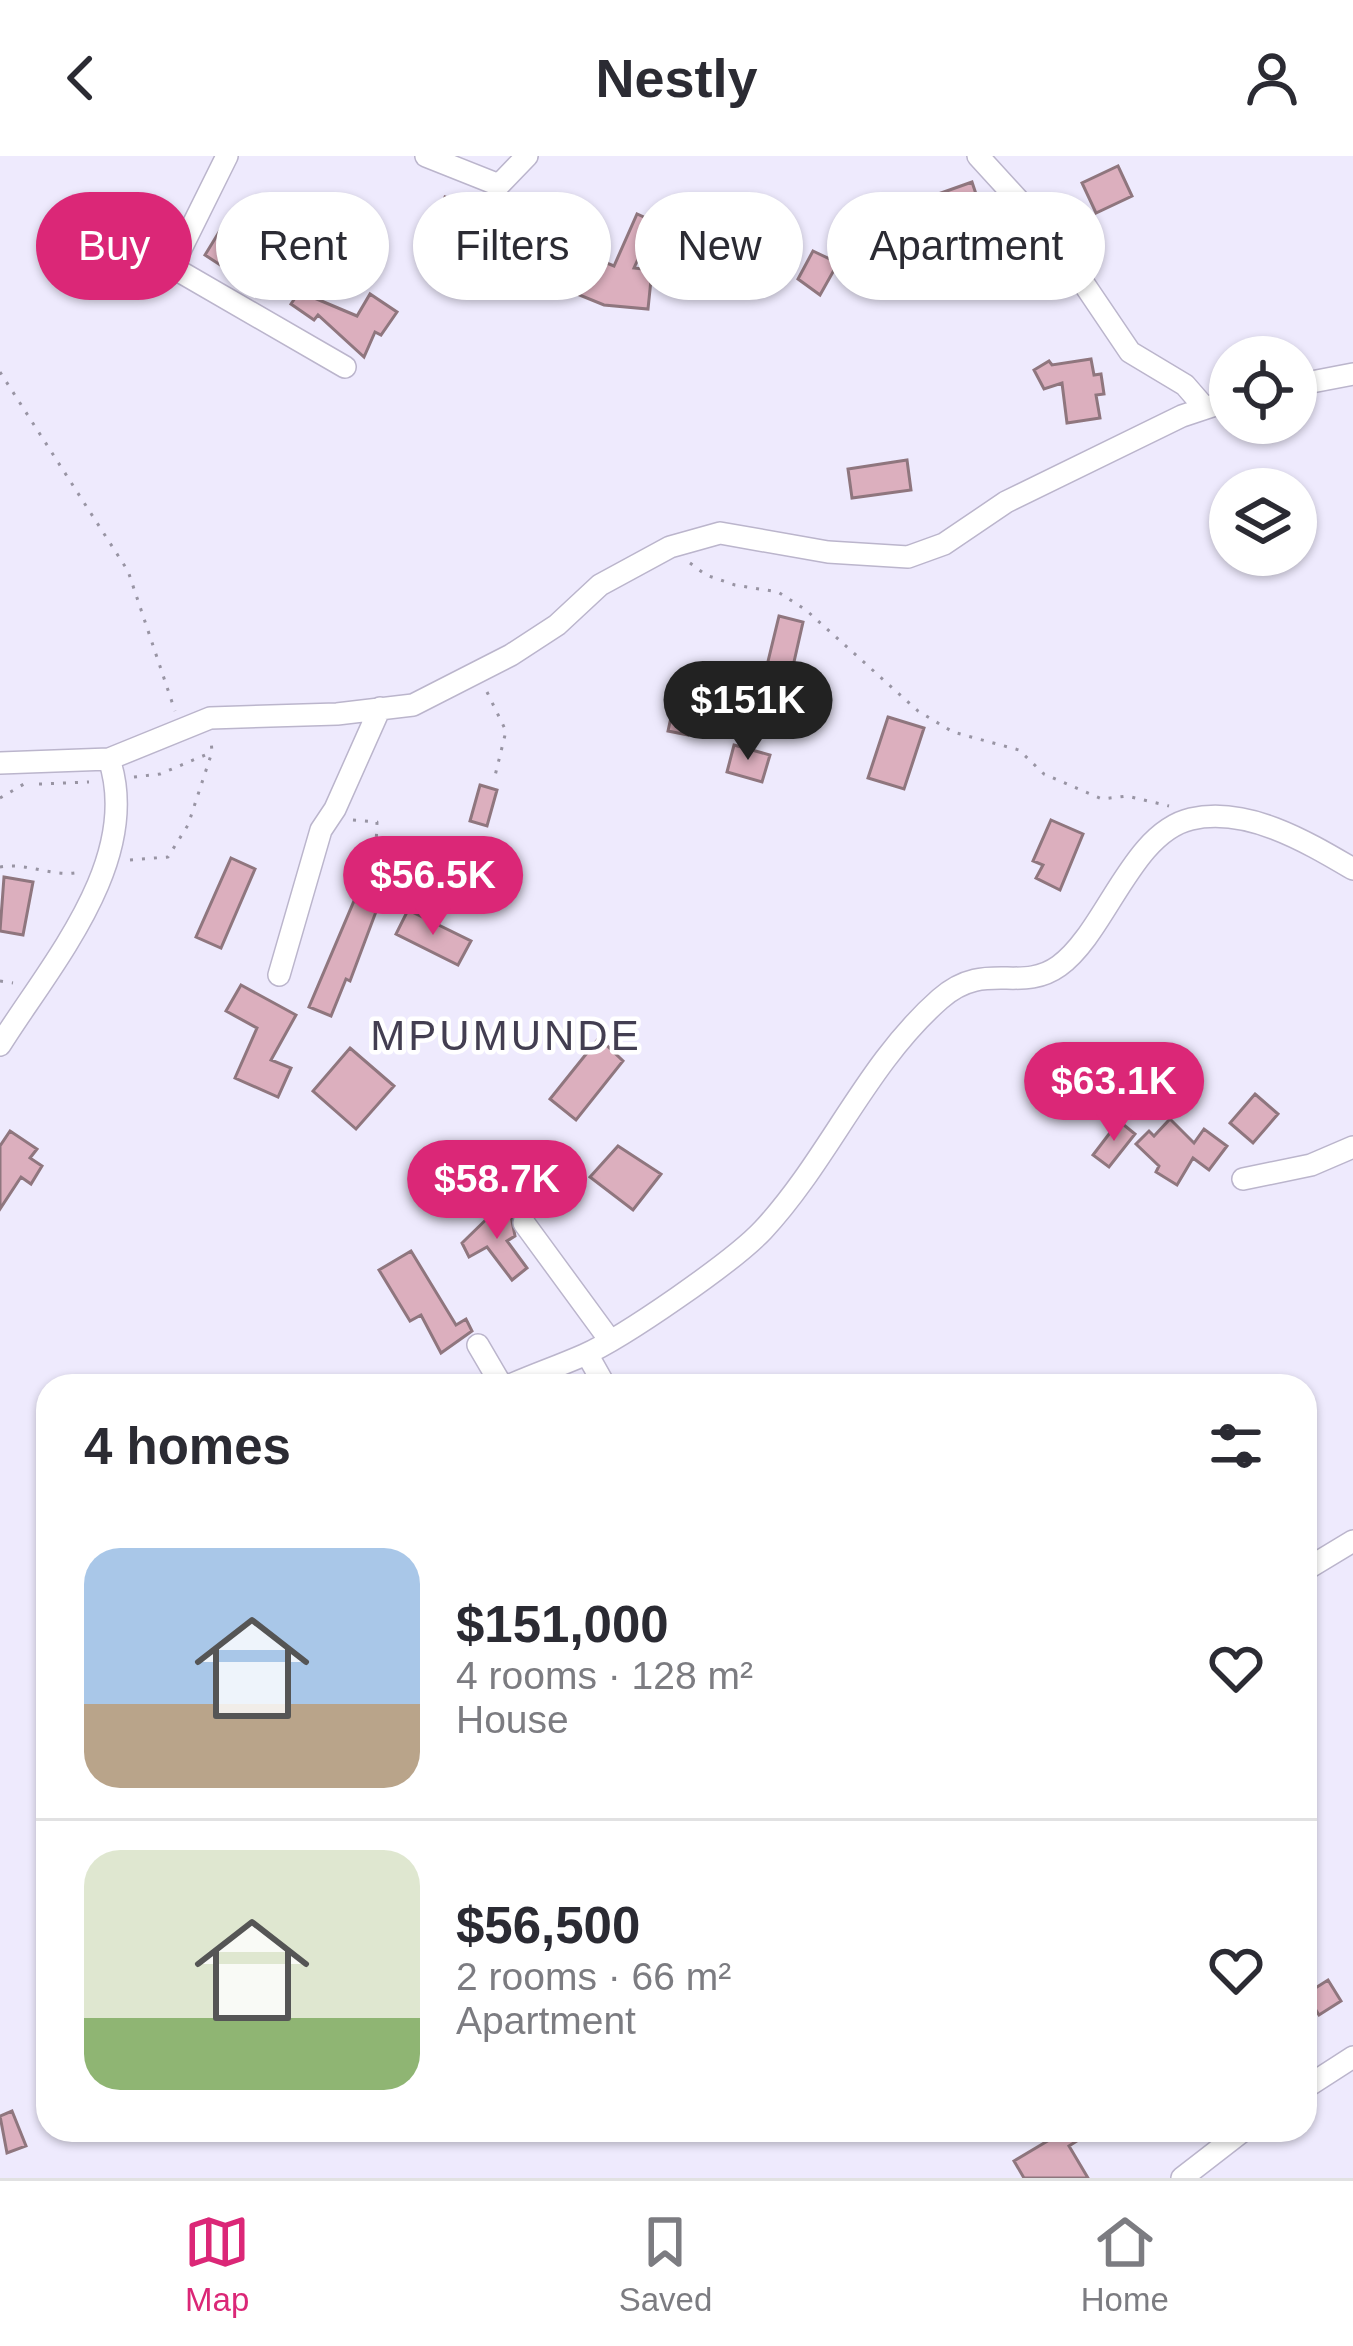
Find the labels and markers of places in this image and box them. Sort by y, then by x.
pin: $151K [664,661,832,763]
pin: $56.5K [335,836,531,938]
pin: $63.1K [1016,1042,1212,1144]
pin: $58.7K [399,1140,595,1242]

